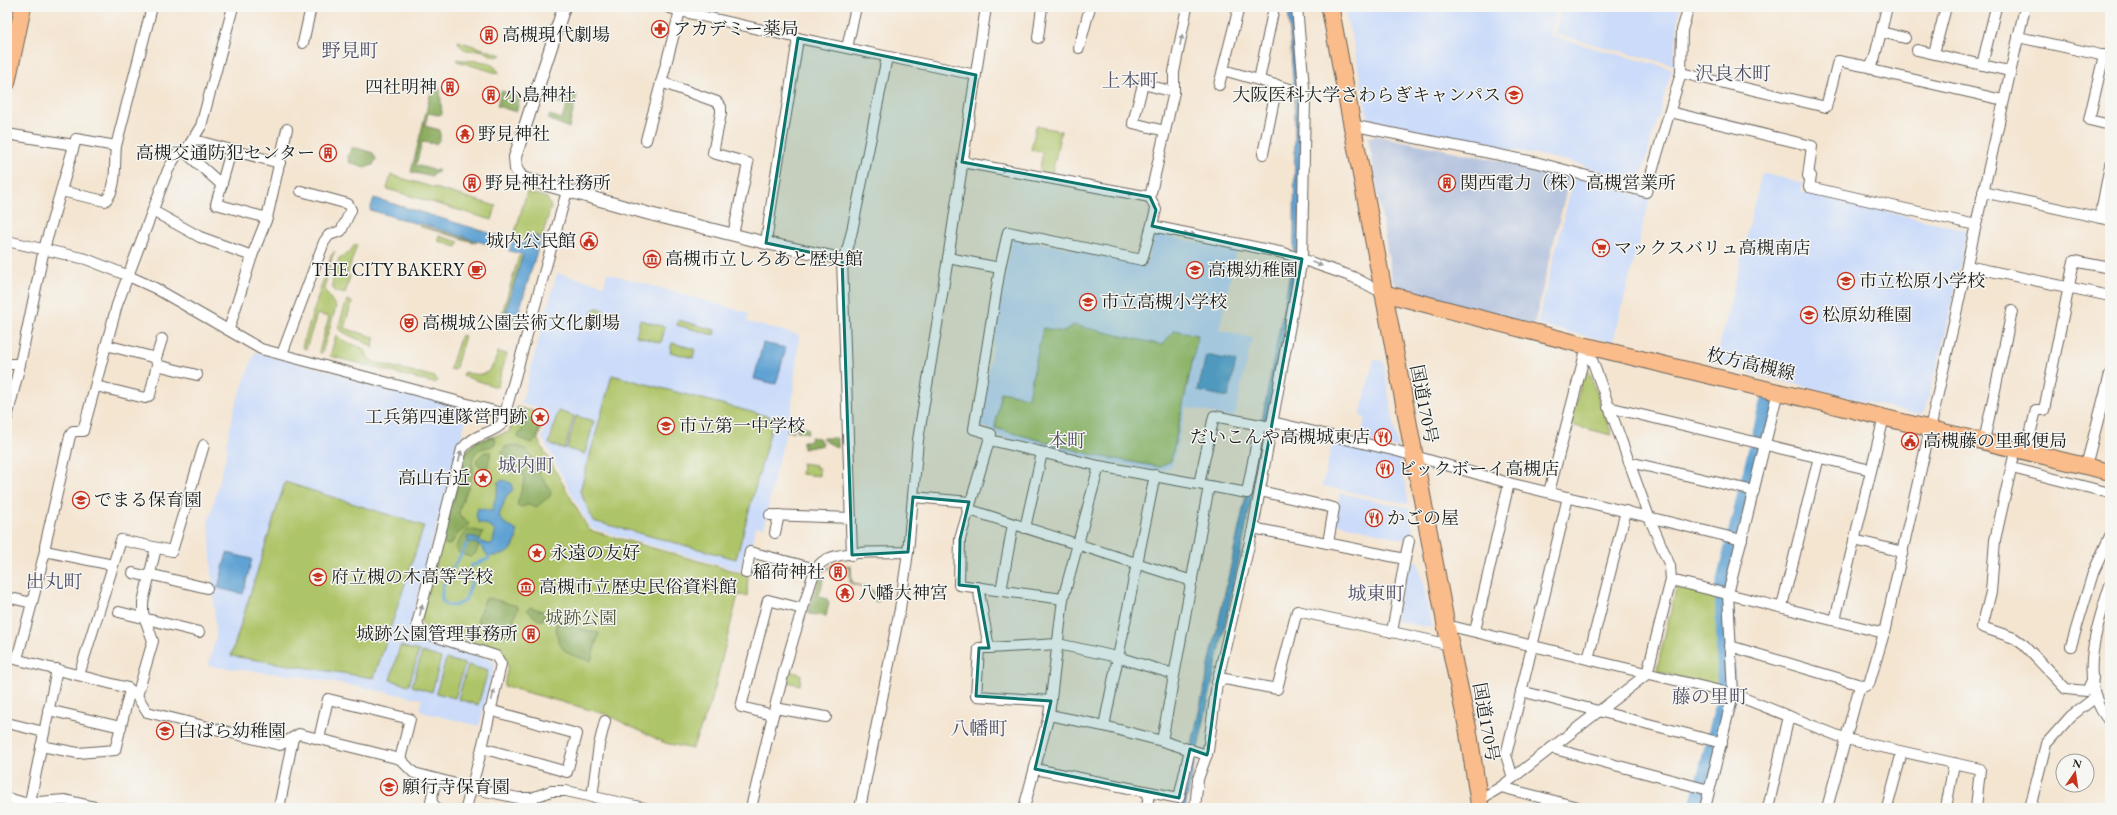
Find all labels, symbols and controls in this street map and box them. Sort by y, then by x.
place label: アカデミー薬局 [673,17,799,40]
pharmacy icon: アカデミー薬局 [650,19,670,39]
place label: 高槻現代劇場 [502,23,610,46]
building icon: 高槻現代劇場 [479,25,499,45]
one-way arrow [1178,33,1184,46]
district label: 野見町 [321,38,379,63]
district label: 沢良木町 [1695,61,1771,86]
district label: 上本町 [1101,68,1159,93]
place label: 四社明神 [365,75,437,98]
building icon: 四社明神 [440,77,460,97]
place label: 小島神社 [504,83,576,106]
place label: 大阪医科大学さわらぎキャンパス [1232,83,1501,106]
building icon: 小島神社 [481,85,501,105]
school or university icon: 大阪医科大学さわらぎキャンパス [1504,85,1524,105]
place label: 野見神社 [478,122,550,145]
temple icon: 野見神社 [455,124,475,144]
place label: 高槻交通防犯センター [136,141,315,164]
building icon: 高槻交通防犯センター [318,143,338,163]
one-way arrow [995,166,1007,172]
place label: 野見神社社務所 [485,171,611,194]
place label: 関西電力（株）高槻営業所 [1460,171,1676,194]
building icon: 野見神社社務所 [462,173,482,193]
building icon: 関西電力（株）高槻営業所 [1437,173,1457,193]
one-way arrow [1122,191,1135,197]
place label: 城内公民館 [486,229,576,252]
public building icon: 城内公民館 [579,231,599,251]
one-way arrow [1184,231,1197,237]
place label: マックスバリュ高槻南店 [1614,236,1811,259]
supermarket icon: マックスバリュ高槻南店 [1591,238,1611,258]
place label: 高槻市立しろあと歴史館 [665,247,863,270]
museum icon: 高槻市立しろあと歴史館 [642,249,662,269]
place label: THE CITY BAKERY [311,258,466,281]
place label: 高槻幼稚園 [1208,258,1298,281]
cafe icon: THE CITY BAKERY [467,260,487,280]
school or university icon: 高槻幼稚園 [1185,260,1205,280]
one-way arrow [1311,261,1323,267]
place label: 市立松原小学校 [1859,269,1985,292]
school or university icon: 市立松原小学校 [1836,271,1856,291]
place label: 市立高槻小学校 [1101,290,1227,313]
school or university icon: 市立高槻小学校 [1078,292,1098,312]
place label: 松原幼稚園 [1822,303,1912,326]
school or university icon: 松原幼稚園 [1799,305,1819,325]
place label: 高槻城公園芸術文化劇場 [422,311,620,334]
theatre icon: 高槻城公園芸術文化劇場 [399,313,419,333]
street label: 枚方高槻線 [1705,342,1798,385]
street label: 国道170号 [1406,362,1443,445]
place label: 工兵第四連隊営門跡 [365,405,527,428]
place icon: 工兵第四連隊営門跡 [530,407,550,427]
place label: 市立第一中学校 [679,414,805,437]
school or university icon: 市立第一中学校 [656,416,676,436]
place label: だいこんや高槻城東店 [1190,425,1370,448]
restaurant icon: だいこんや高槻城東店 [1373,427,1393,447]
district label: 本町 [1048,428,1086,453]
place label: 高槻藤の里郵便局 [1923,429,2067,452]
public building icon: 高槻藤の里郵便局 [1900,431,1920,451]
one-way arrow [457,450,463,462]
district label: 城内町 [497,453,555,478]
place label: ビックボーイ高槻店 [1398,457,1559,480]
restaurant icon: ビックボーイ高槻店 [1375,459,1395,479]
place label: 高山右近 [398,466,470,489]
place icon: 高山右近 [473,468,493,488]
place label: でまる保育園 [94,488,202,511]
school or university icon: でまる保育園 [71,490,91,510]
place label: かごの屋 [1387,506,1459,529]
restaurant icon: かごの屋 [1364,508,1384,528]
place label: 永遠の友好 [550,541,640,564]
place icon: 永遠の友好 [527,543,547,563]
place label: 稲荷神社 [753,560,825,583]
building icon: 稲荷神社 [828,562,848,582]
place label: 府立槻の木高等学校 [331,565,493,588]
school or university icon: 府立槻の木高等学校 [308,567,328,587]
district label: 出丸町 [25,569,83,594]
place label: 高槻市立歴史民俗資料館 [539,575,737,598]
museum icon: 高槻市立歴史民俗資料館 [516,577,536,597]
place label: 八幡大神宮 [858,581,948,604]
district label: 城東町 [1347,581,1405,606]
temple icon: 八幡大神宮 [835,583,855,603]
one-way arrow [418,603,424,615]
park label: 城跡公園 [545,606,617,629]
place label: 城跡公園管理事務所 [356,622,518,645]
building icon: 城跡公園管理事務所 [521,624,541,644]
street label: 国道170号 [1468,681,1505,763]
district label: 藤の里町 [1672,684,1748,709]
one-way arrow [490,689,496,701]
district label: 八幡町 [950,716,1008,741]
place label: 白ばら幼稚園 [178,719,286,742]
school or university icon: 白ばら幼稚園 [155,721,175,741]
north arrow [2055,753,2095,793]
text: N [2071,755,2083,771]
place label: 願行寺保育園 [402,775,510,798]
school or university icon: 願行寺保育園 [379,777,399,797]

